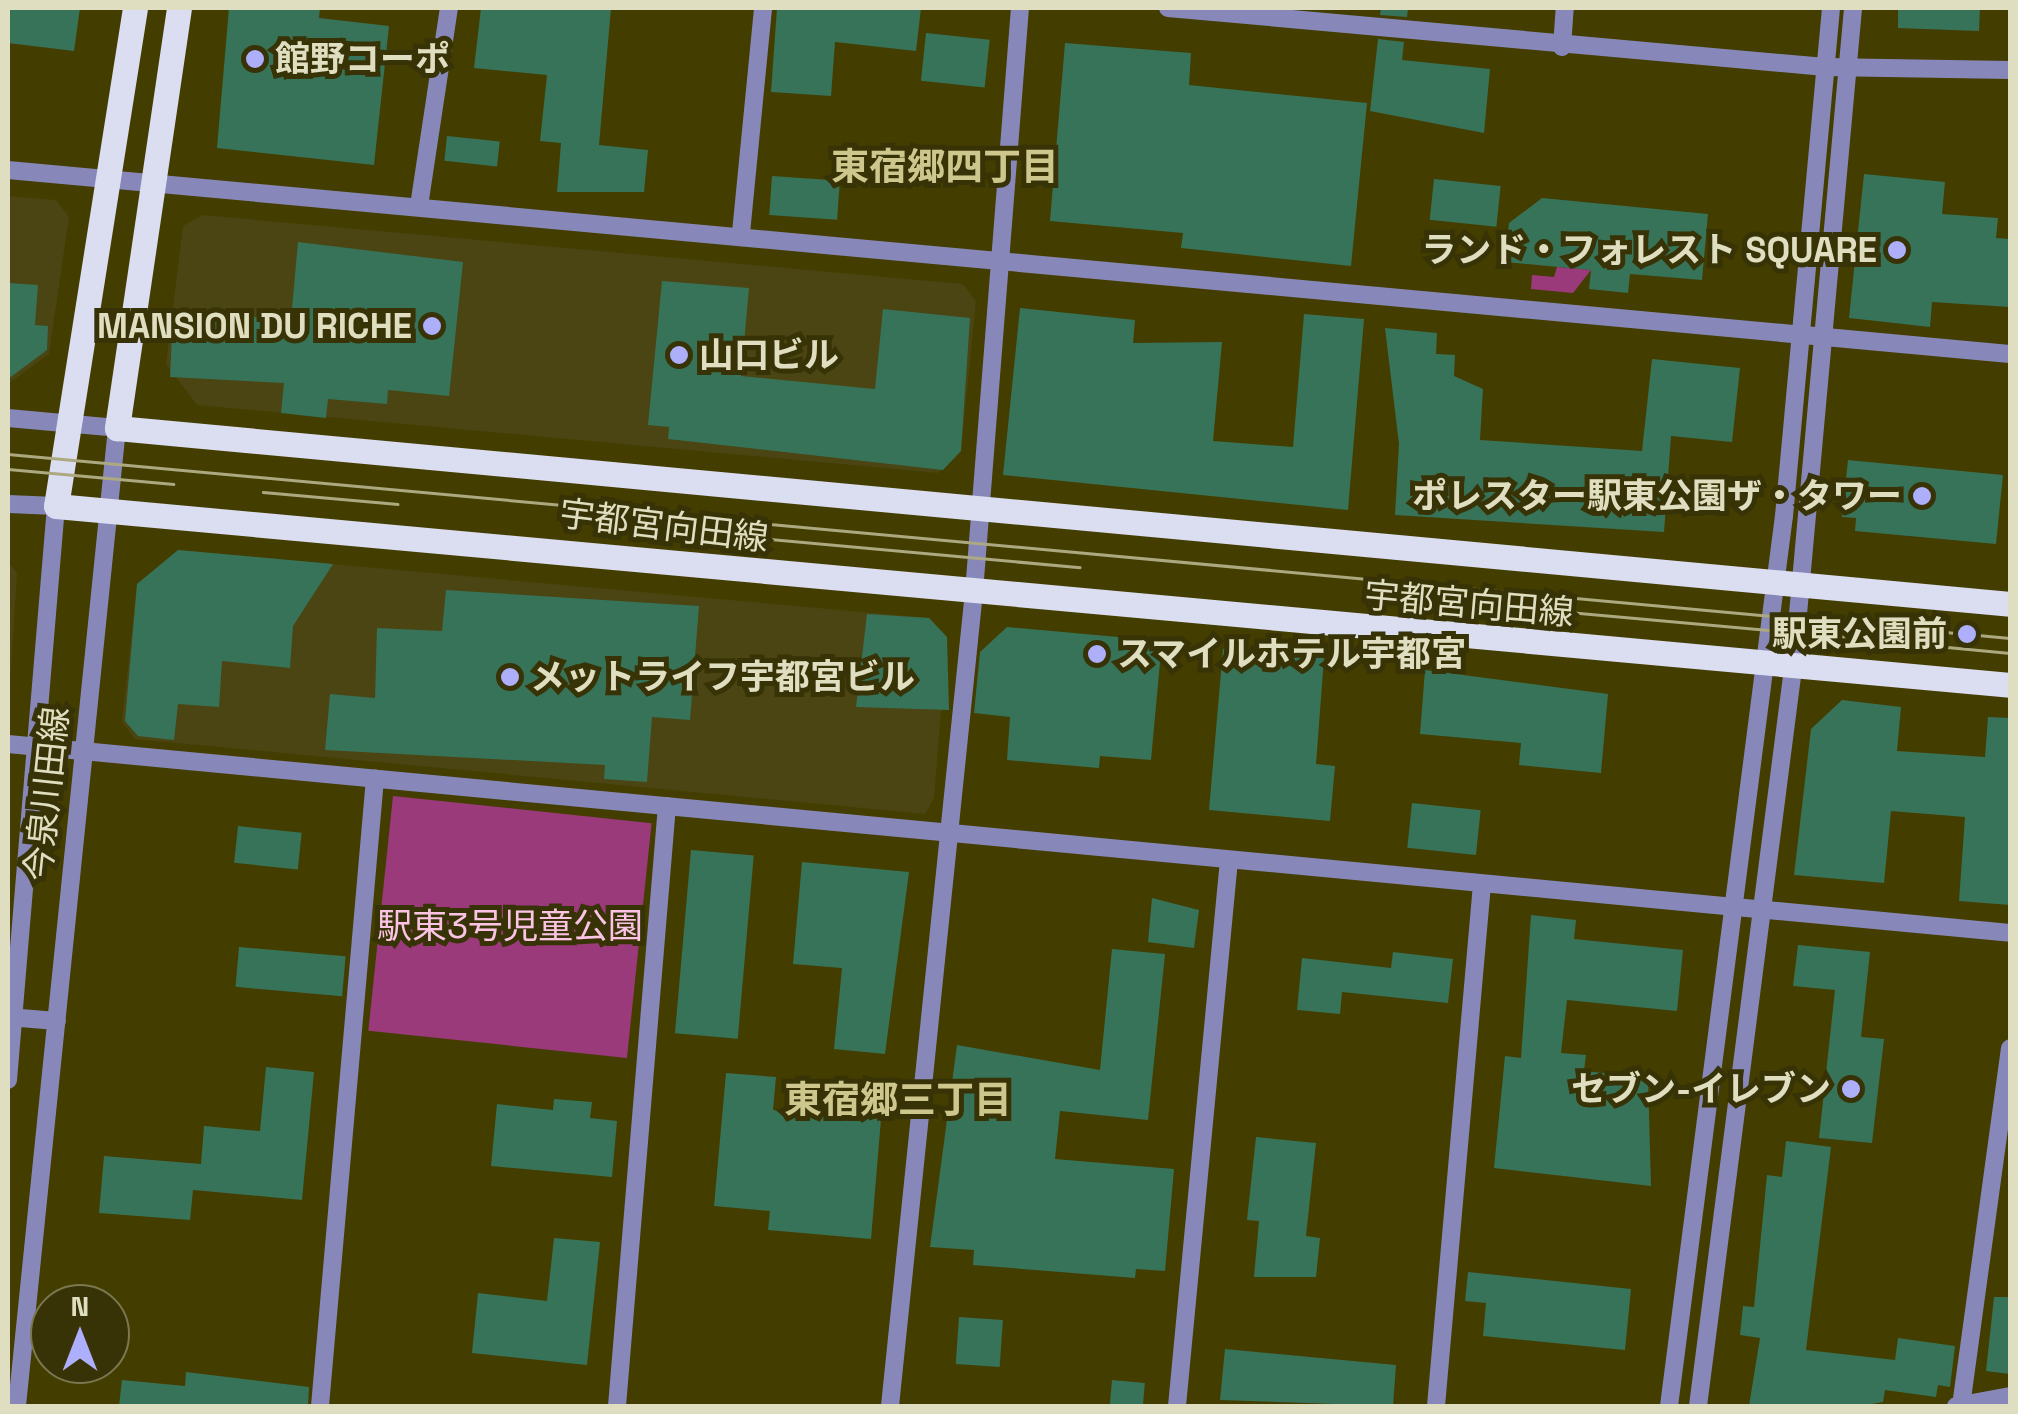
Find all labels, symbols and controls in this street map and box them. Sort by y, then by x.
place label: 館野コーポ [275,38,450,80]
marker: 館野コーポ [244,48,266,70]
district label: 東宿郷四丁目 [831,145,1059,191]
place label: ランド・フォレスト SQUARE [1421,229,1877,271]
marker: ランド・フォレスト SQUARE [1886,239,1908,261]
place label: MANSION DU RICHE [97,305,412,347]
marker: MANSION DU RICHE [421,315,443,337]
place label: 山口ビル [699,334,839,376]
marker: 山口ビル [668,344,690,366]
place label: ポレスター駅東公園ザ・タワー [1412,475,1902,517]
marker: ポレスター駅東公園ザ・タワー [1911,485,1933,507]
street label: 宇都宮向田線 [557,492,771,560]
street label: 宇都宮向田線 [1363,574,1575,634]
place label: 駅東公園前 [1772,613,1947,655]
marker: 駅東公園前 [1956,623,1978,645]
place label: スマイルホテル宇都宮 [1117,633,1467,675]
marker: スマイルホテル宇都宮 [1086,643,1108,665]
place label: メットライフ宇都宮ビル [530,656,915,698]
marker: メットライフ宇都宮ビル [499,666,521,688]
street label: 今泉川田線 [17,705,77,883]
park label: 駅東3号児童公園 [377,905,643,947]
place label: セブン-イレブン [1571,1068,1831,1110]
district label: 東宿郷三丁目 [784,1078,1012,1124]
marker: セブン-イレブン [1840,1078,1862,1100]
north arrow [30,1284,130,1384]
text: N [71,1288,89,1324]

